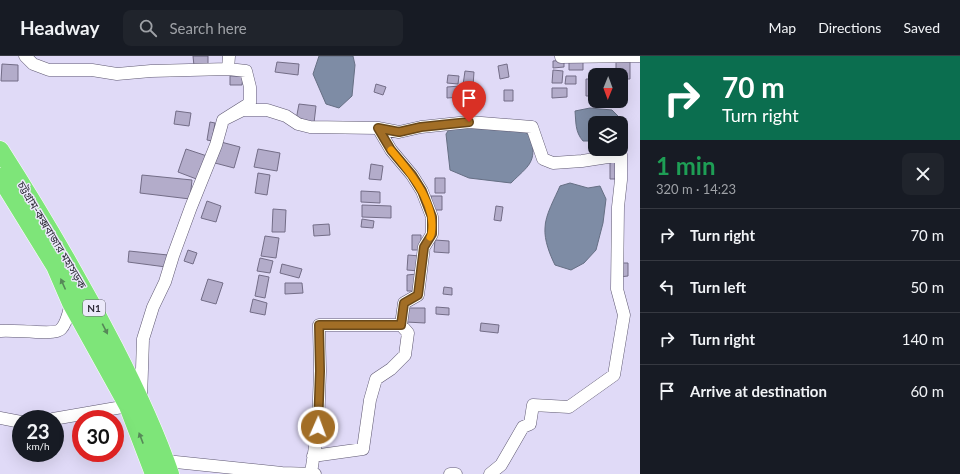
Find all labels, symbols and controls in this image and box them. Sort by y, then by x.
search box [123,10,403,46]
text: Headway [20,16,99,39]
icon: search [137,17,159,39]
text: Search here [169,19,247,37]
text: Map [769,19,796,36]
text: Directions [818,19,881,36]
text: Saved [903,19,940,36]
north arrow [588,68,628,108]
map controls [588,68,628,156]
text: 70 m [722,70,785,104]
icon: right [656,72,708,124]
pin [452,81,486,122]
icon: arrive [458,87,480,109]
text: Turn right [722,104,799,126]
button: layers [588,116,628,156]
text: 1 min [656,151,716,180]
button: close [902,153,944,195]
street label: চট্টগ্রাম-কক্সবাজার মহাসড়ক [15,178,90,291]
text: 320 m · 14:23 [656,181,736,197]
icon: right [656,224,678,246]
text: Turn right [690,226,755,244]
text: 70 m [910,226,944,244]
icon: left [656,276,678,298]
text: Turn left [690,278,746,296]
text: 50 m [910,278,944,296]
one-way arrow [60,279,66,290]
road number: N1 [83,300,105,316]
one-way arrow [101,323,108,335]
icon: right [656,328,678,350]
text: Turn right [690,330,755,348]
text: 140 m [902,330,944,348]
icon: arrive [656,380,678,402]
text: Arrive at destination [690,382,827,400]
text: 60 m [910,382,944,400]
position arrow [297,406,339,448]
speed limit sign: 30 [72,410,124,462]
text: 23 [26,419,50,443]
one-way arrow [137,431,143,443]
text: km/h [26,440,50,452]

